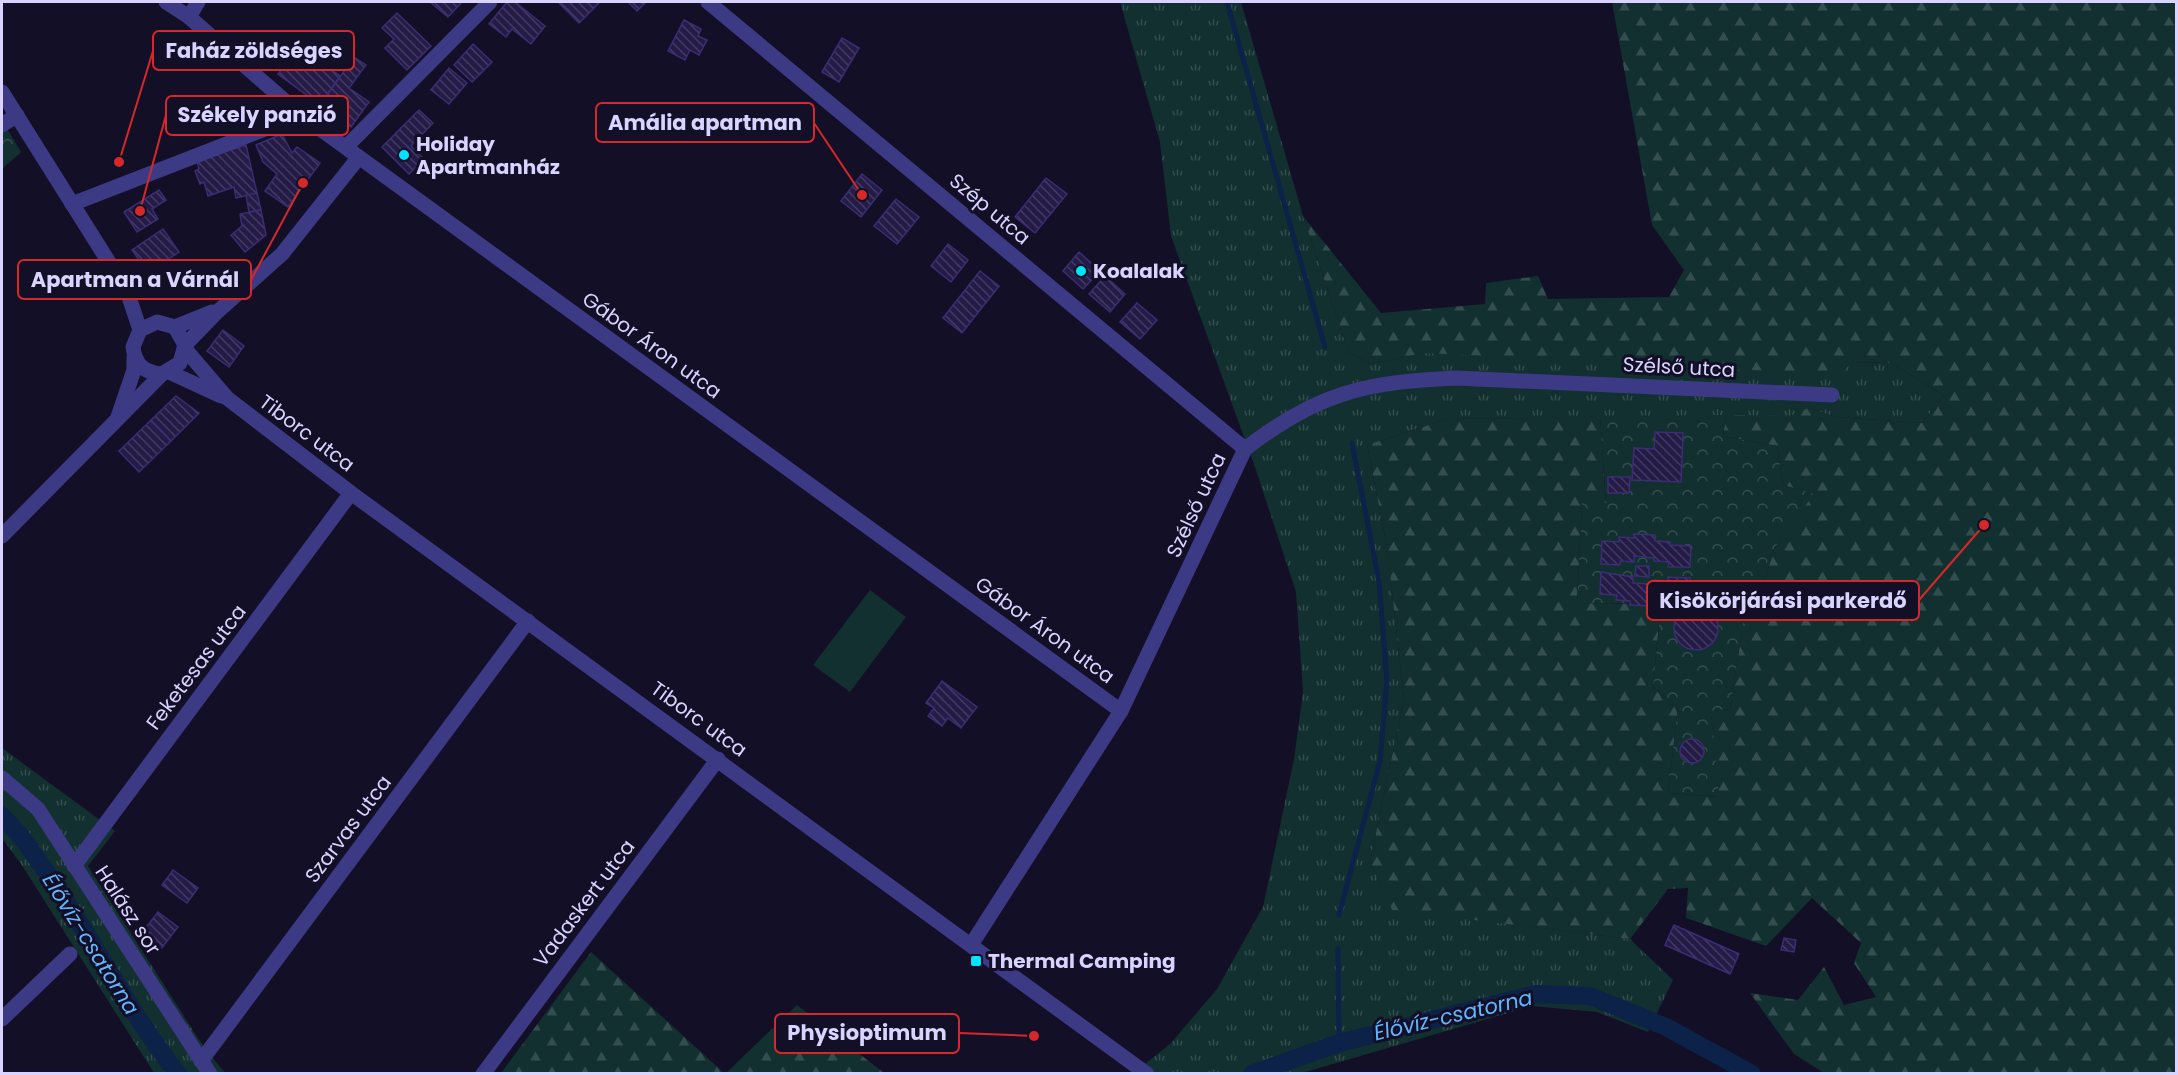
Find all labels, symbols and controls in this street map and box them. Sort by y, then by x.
callout: Faház zöldséges [153,31,354,70]
text: Faház zöldséges [166,36,342,65]
callout: Székely panzió [166,96,348,135]
text: Székely panzió [178,100,336,129]
callout: Amália apartman [596,103,814,142]
text: Amália apartman [608,108,802,137]
place label: Holiday Apartmanház [416,130,560,181]
marker: Holiday Apartmanház [397,148,411,162]
street label: Szép utca [944,167,1036,251]
place label: Koalalak [1093,257,1185,285]
callout: Apartman a Várnál [18,260,251,299]
marker: Koalalak [1074,264,1088,278]
text: Apartman a Várnál [31,265,239,294]
street label: Gábor Áron utca [577,285,727,405]
street label: Szélső utca [1622,350,1736,384]
street label: Tiborc utca [254,388,360,478]
street label: Szélső utca [1160,448,1232,562]
street label: Gábor Áron utca [970,570,1120,690]
callout: Kisökörjárási parkerdő [1647,581,1919,620]
text: Kisökörjárási parkerdő [1659,586,1907,615]
street label: Feketesas utca [140,599,252,735]
street label: Tiborc utca [645,675,753,763]
street label: Szarvas utca [298,769,398,889]
street label: Vadaskert utca [527,833,641,973]
street label: Halász sor [89,860,167,960]
water label: Élővíz-csatorna [36,868,146,1020]
place label: Thermal Camping [988,947,1176,975]
marker: Thermal Camping [969,954,983,968]
water label: Élővíz-csatorna [1371,983,1535,1047]
callout: Physioptimum [775,1014,959,1053]
text: Physioptimum [787,1018,947,1047]

